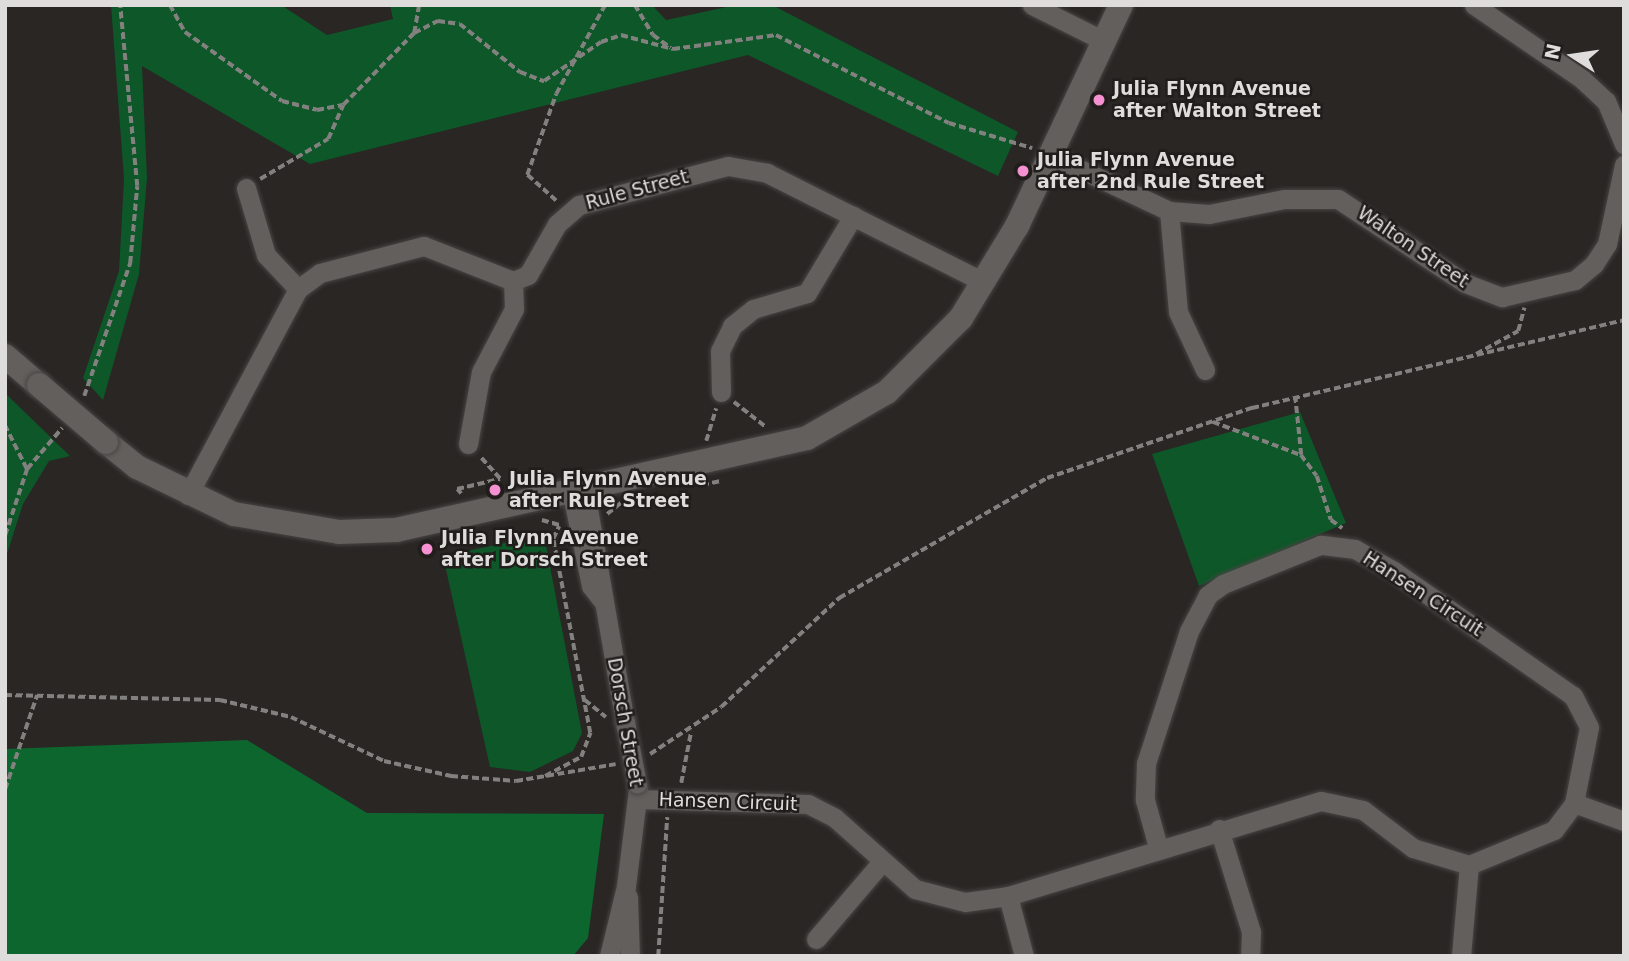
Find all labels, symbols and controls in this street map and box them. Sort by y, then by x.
north arrow [1538,21,1608,91]
text: N [1540,42,1565,62]
place label: Julia Flynn Avenue after Walton Street [1113,78,1321,122]
marker: Julia Flynn Avenue after Walton Street [1091,92,1107,108]
place label: Julia Flynn Avenue after 2nd Rule Street [1037,149,1264,193]
marker: Julia Flynn Avenue after 2nd Rule Street [1015,163,1031,179]
street label: Rule Street [583,165,691,215]
street label: Walton Street [1353,201,1473,293]
place label: Julia Flynn Avenue after Rule Street [509,468,707,512]
marker: Julia Flynn Avenue after Rule Street [487,482,503,498]
place label: Julia Flynn Avenue after Dorsch Street [441,527,648,571]
marker: Julia Flynn Avenue after Dorsch Street [419,541,435,557]
street label: Hansen Circuit [1359,547,1487,641]
street label: Dorsch Street [602,656,648,788]
street label: Hansen Circuit [658,788,798,816]

